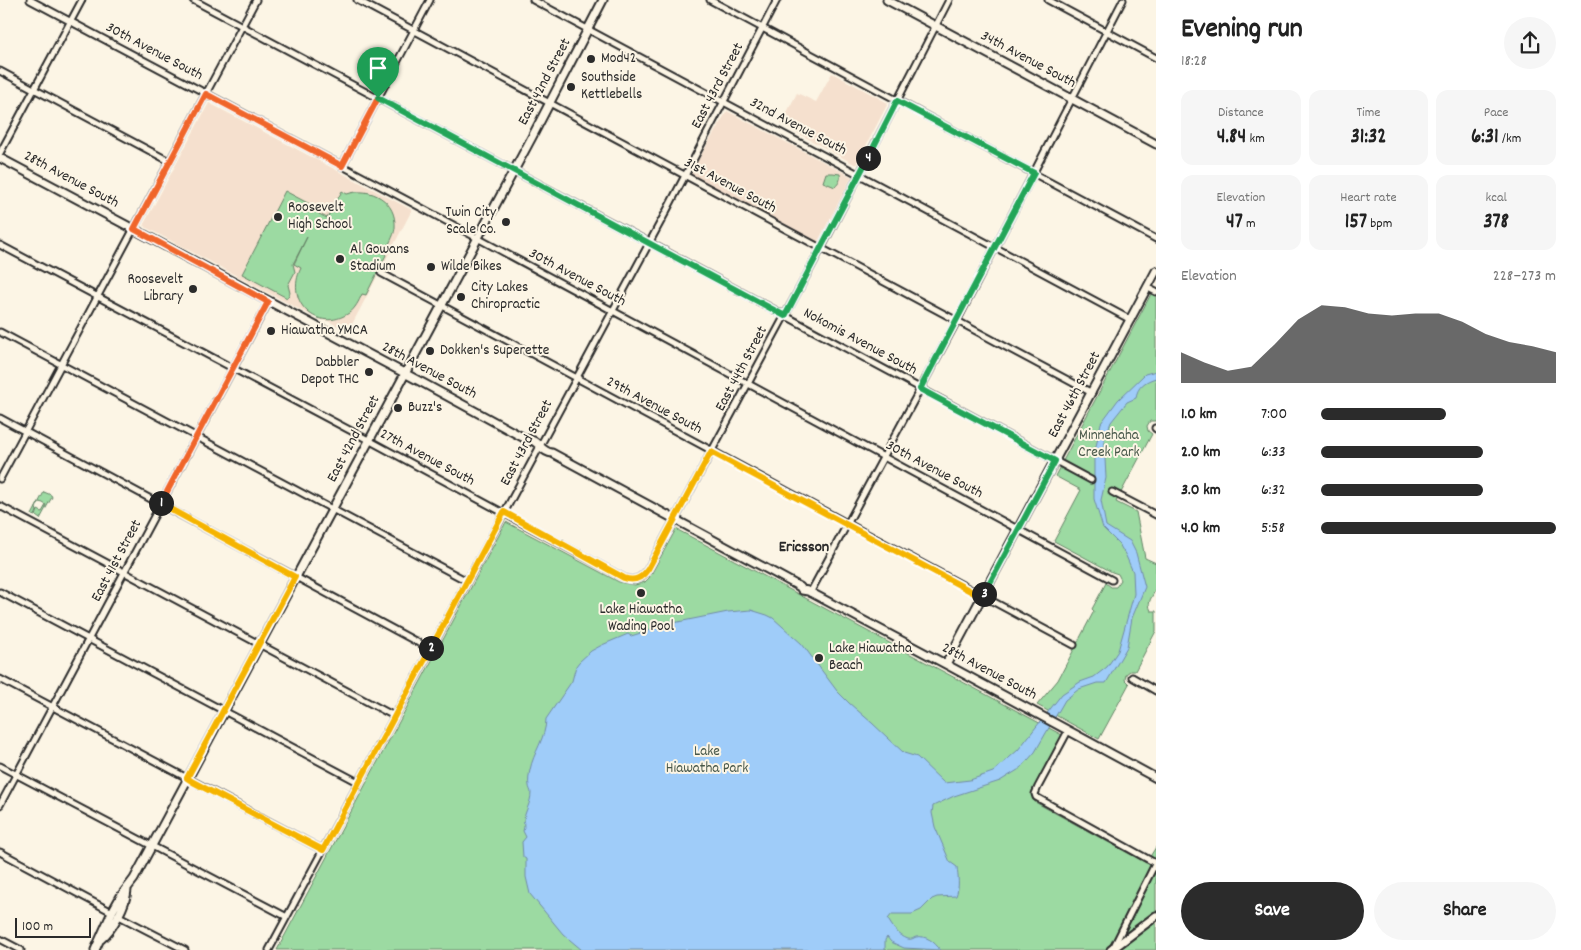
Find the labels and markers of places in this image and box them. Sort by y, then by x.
pin [357,47,399,98]
place label: Mod42 [601,48,636,70]
marker: Mod42 [585,53,597,65]
place label: Southside Kettlebells [581,67,642,106]
marker: Southside Kettlebells [565,81,577,93]
pin: 4 [856,146,880,170]
place label: Roosevelt High School [288,197,352,236]
place label: Twin City Scale Co. [445,202,497,241]
marker: Roosevelt High School [272,211,284,223]
marker: Twin City Scale Co. [500,216,512,228]
place label: Al Gowans Stadium [350,239,409,278]
marker: Al Gowans Stadium [334,253,346,265]
place label: Wilde Bikes [441,256,502,278]
marker: Wilde Bikes [425,261,437,273]
place label: Roosevelt Library [127,269,184,308]
place label: City Lakes Chiropractic [471,277,540,316]
marker: Roosevelt Library [187,283,199,295]
marker: City Lakes Chiropractic [455,291,467,303]
place label: Hiawatha YMCA [281,320,368,342]
marker: Hiawatha YMCA [265,325,277,337]
place label: Dokken's Superette [440,340,550,362]
marker: Dokken's Superette [424,345,436,357]
place label: Dabbler Depot THC [301,352,359,391]
marker: Dabbler Depot THC [363,366,375,378]
place label: Buzz's [408,397,442,419]
marker: Buzz's [392,402,404,414]
pin: 1 [148,490,174,516]
pin: 3 [972,582,996,606]
marker: Lake Hiawatha Wading Pool [635,587,647,599]
place label: Lake Hiawatha Wading Pool [600,599,683,638]
pin: 2 [418,636,444,660]
place label: Lake Hiawatha Beach [829,638,913,677]
marker: Lake Hiawatha Beach [813,652,825,664]

